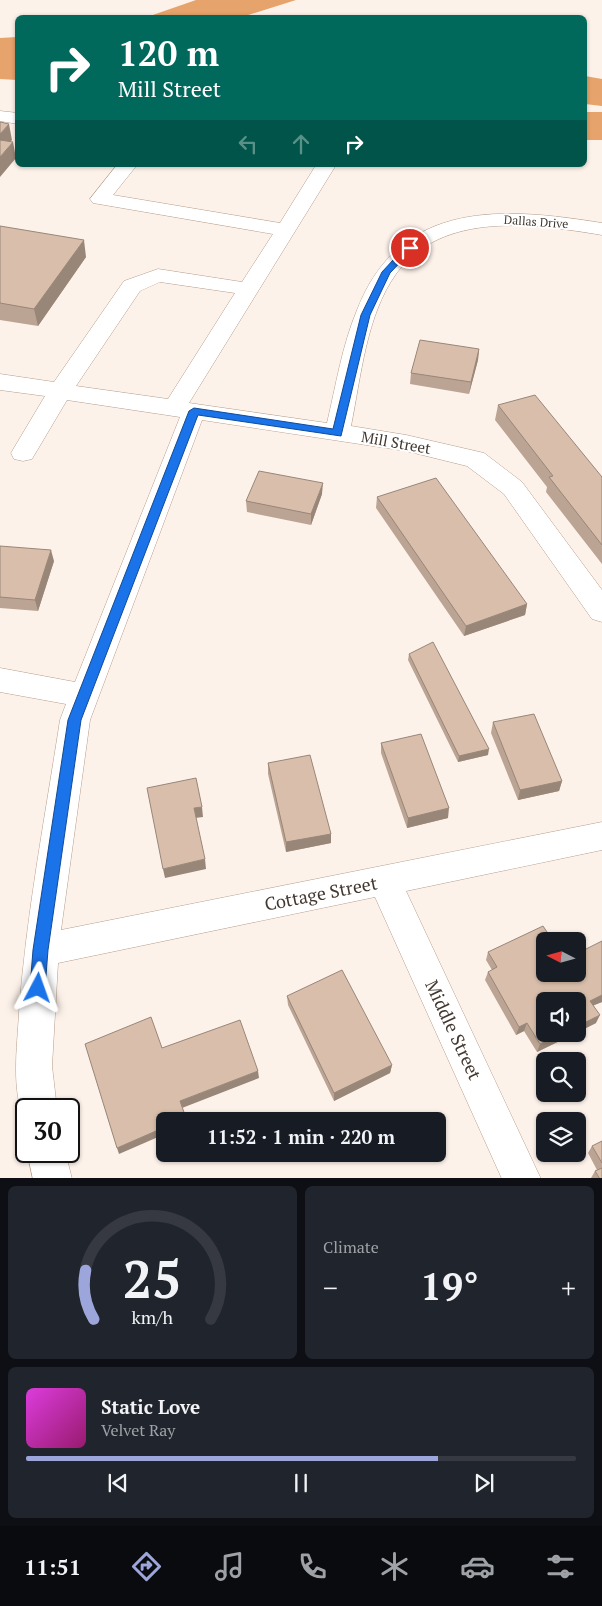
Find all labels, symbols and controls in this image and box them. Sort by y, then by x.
text: 120 m [118,30,219,76]
icon: right [35,35,100,100]
text: Mill Street [118,74,221,103]
icon: left [234,130,262,158]
icon: ahead [287,130,315,158]
icon: right [340,130,368,158]
street label: Dallas Drive [503,212,569,231]
pin [389,227,431,269]
icon: arrive [396,234,424,262]
street label: Mill Street [360,426,433,458]
street label: Cottage Street [262,870,379,916]
north arrow [536,932,586,982]
map controls [536,932,586,1162]
position arrow [11,961,63,1013]
street label: Middle Street [420,976,488,1084]
button: sound [536,992,586,1042]
button: search [536,1052,586,1102]
speed limit sign: 30 [15,1098,80,1163]
button: layers [536,1112,586,1162]
text: 11:52 · 1 min · 220 m [207,1124,395,1149]
text: Climate [323,1236,379,1258]
text: 25 [123,1244,182,1313]
text: 19° [420,1261,479,1311]
text: − [323,1269,338,1306]
text: + [561,1269,576,1306]
text: km/h [132,1305,174,1329]
text: Static Love [101,1394,200,1419]
text: Velvet Ray [101,1419,175,1441]
icon: previous [104,1469,132,1497]
icon: pause [287,1469,315,1497]
icon: next [470,1469,498,1497]
icon: directions [129,1549,164,1584]
icon: music [212,1549,247,1584]
icon: phone [295,1549,330,1584]
icon: climate [377,1549,412,1584]
icon: car [460,1549,495,1584]
icon: filters [543,1549,578,1584]
text: 11:51 [24,1552,81,1581]

